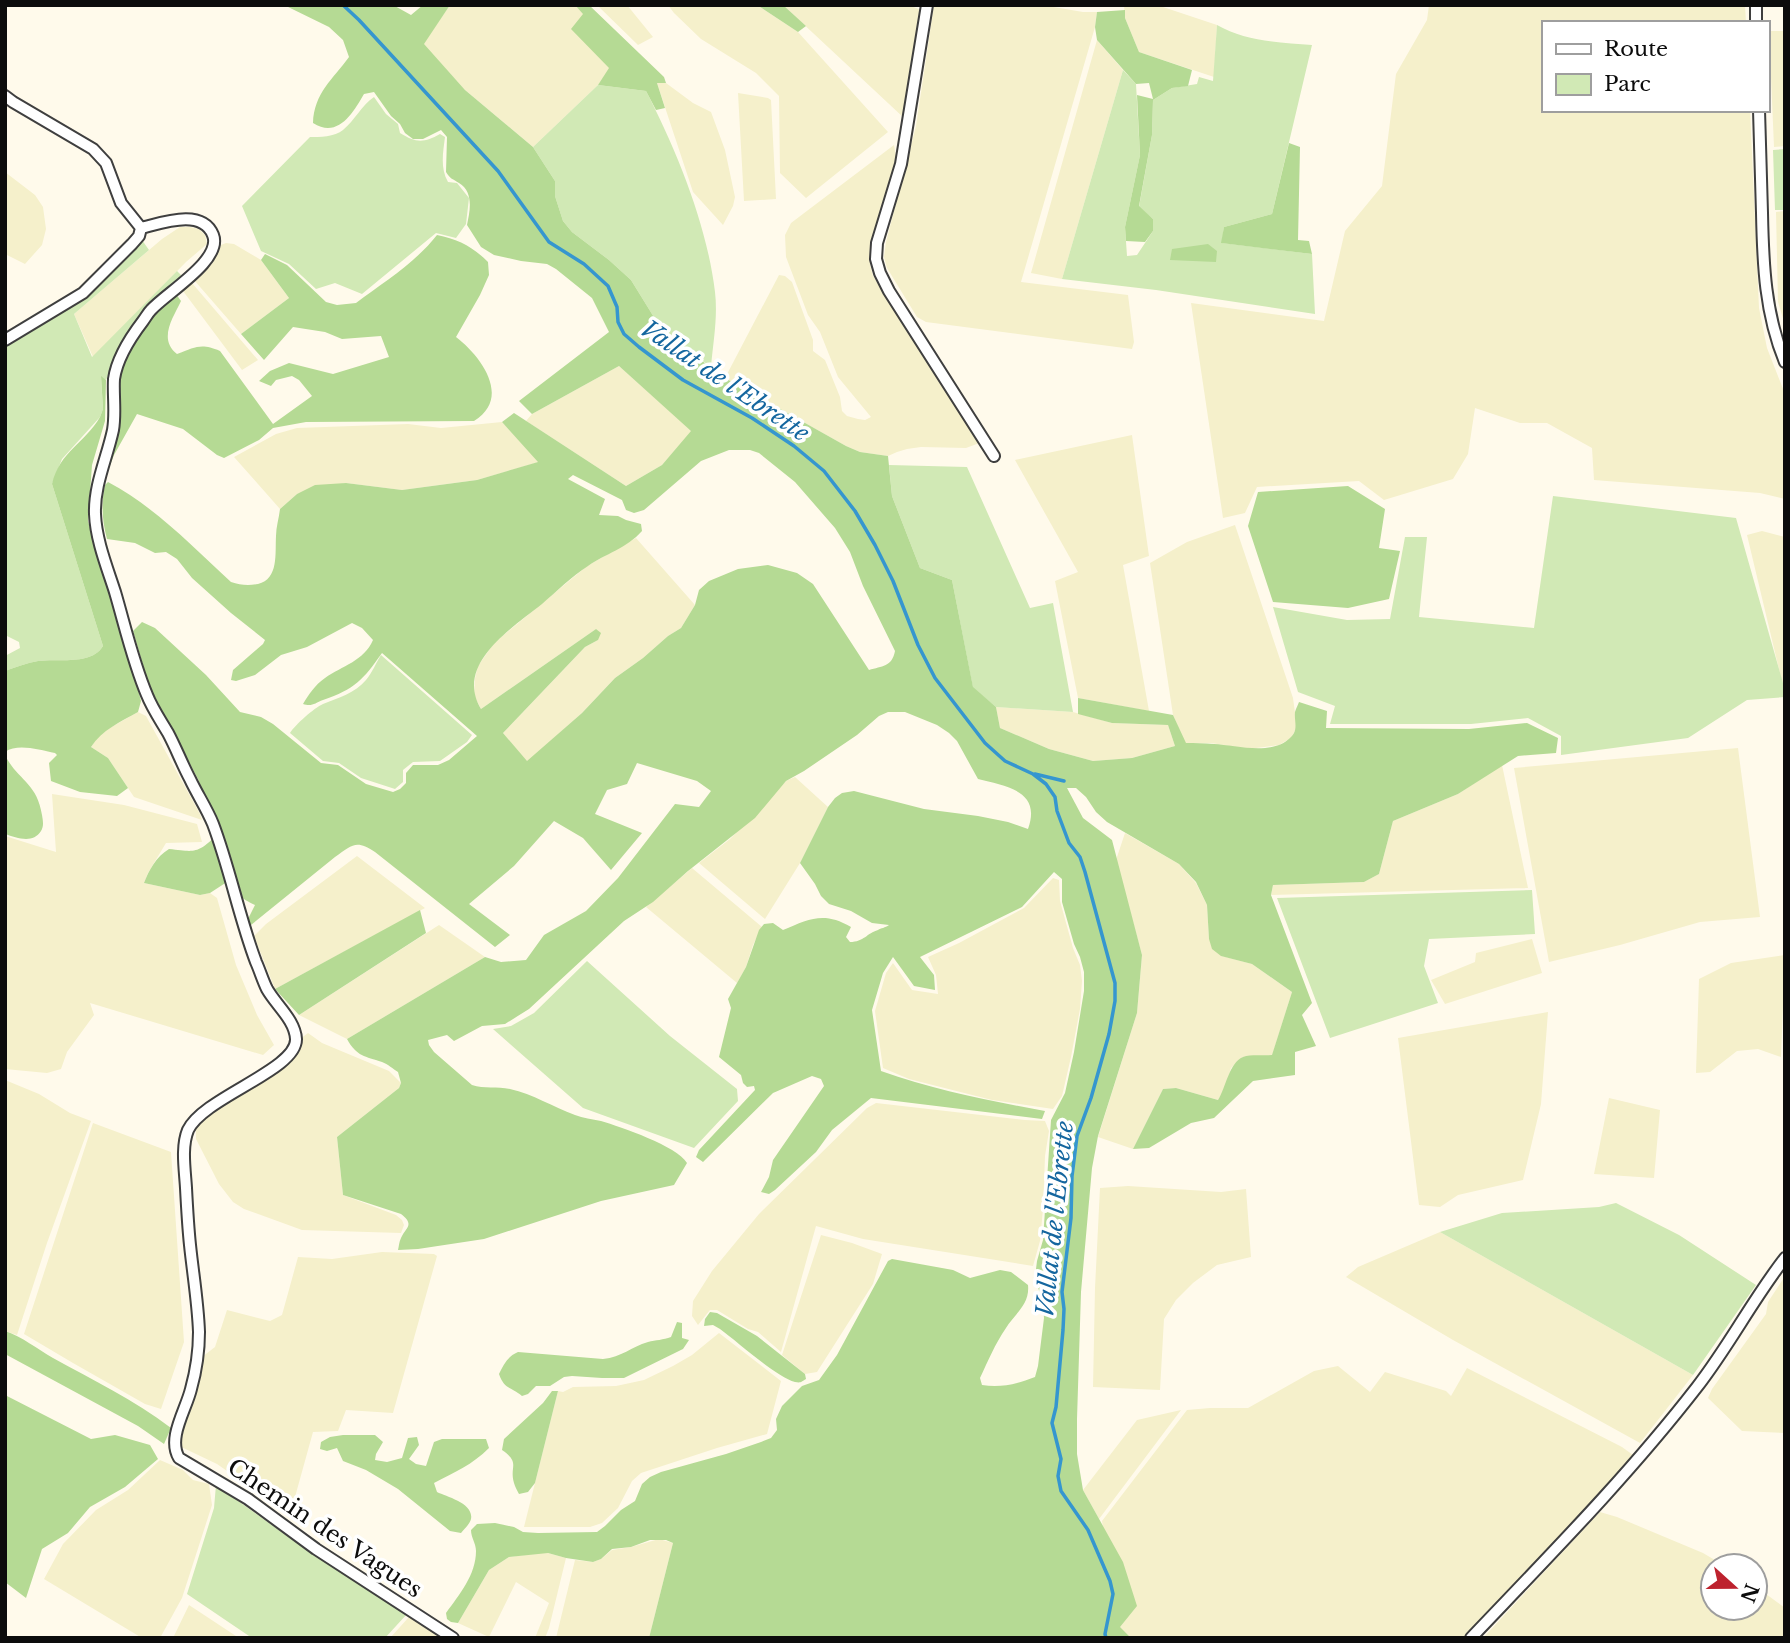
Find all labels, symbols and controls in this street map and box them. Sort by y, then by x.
legend [1542,21,1769,112]
text: Route [1604,36,1668,62]
text: Parc [1604,71,1651,97]
water label: Vallat de l'Ebrette [636,314,815,448]
water label: Vallat de l'Ebrette [1030,1120,1079,1318]
street label: Chemin des Vagues [222,1452,428,1604]
north arrow [1699,1552,1769,1622]
text: N [1735,1580,1763,1605]

